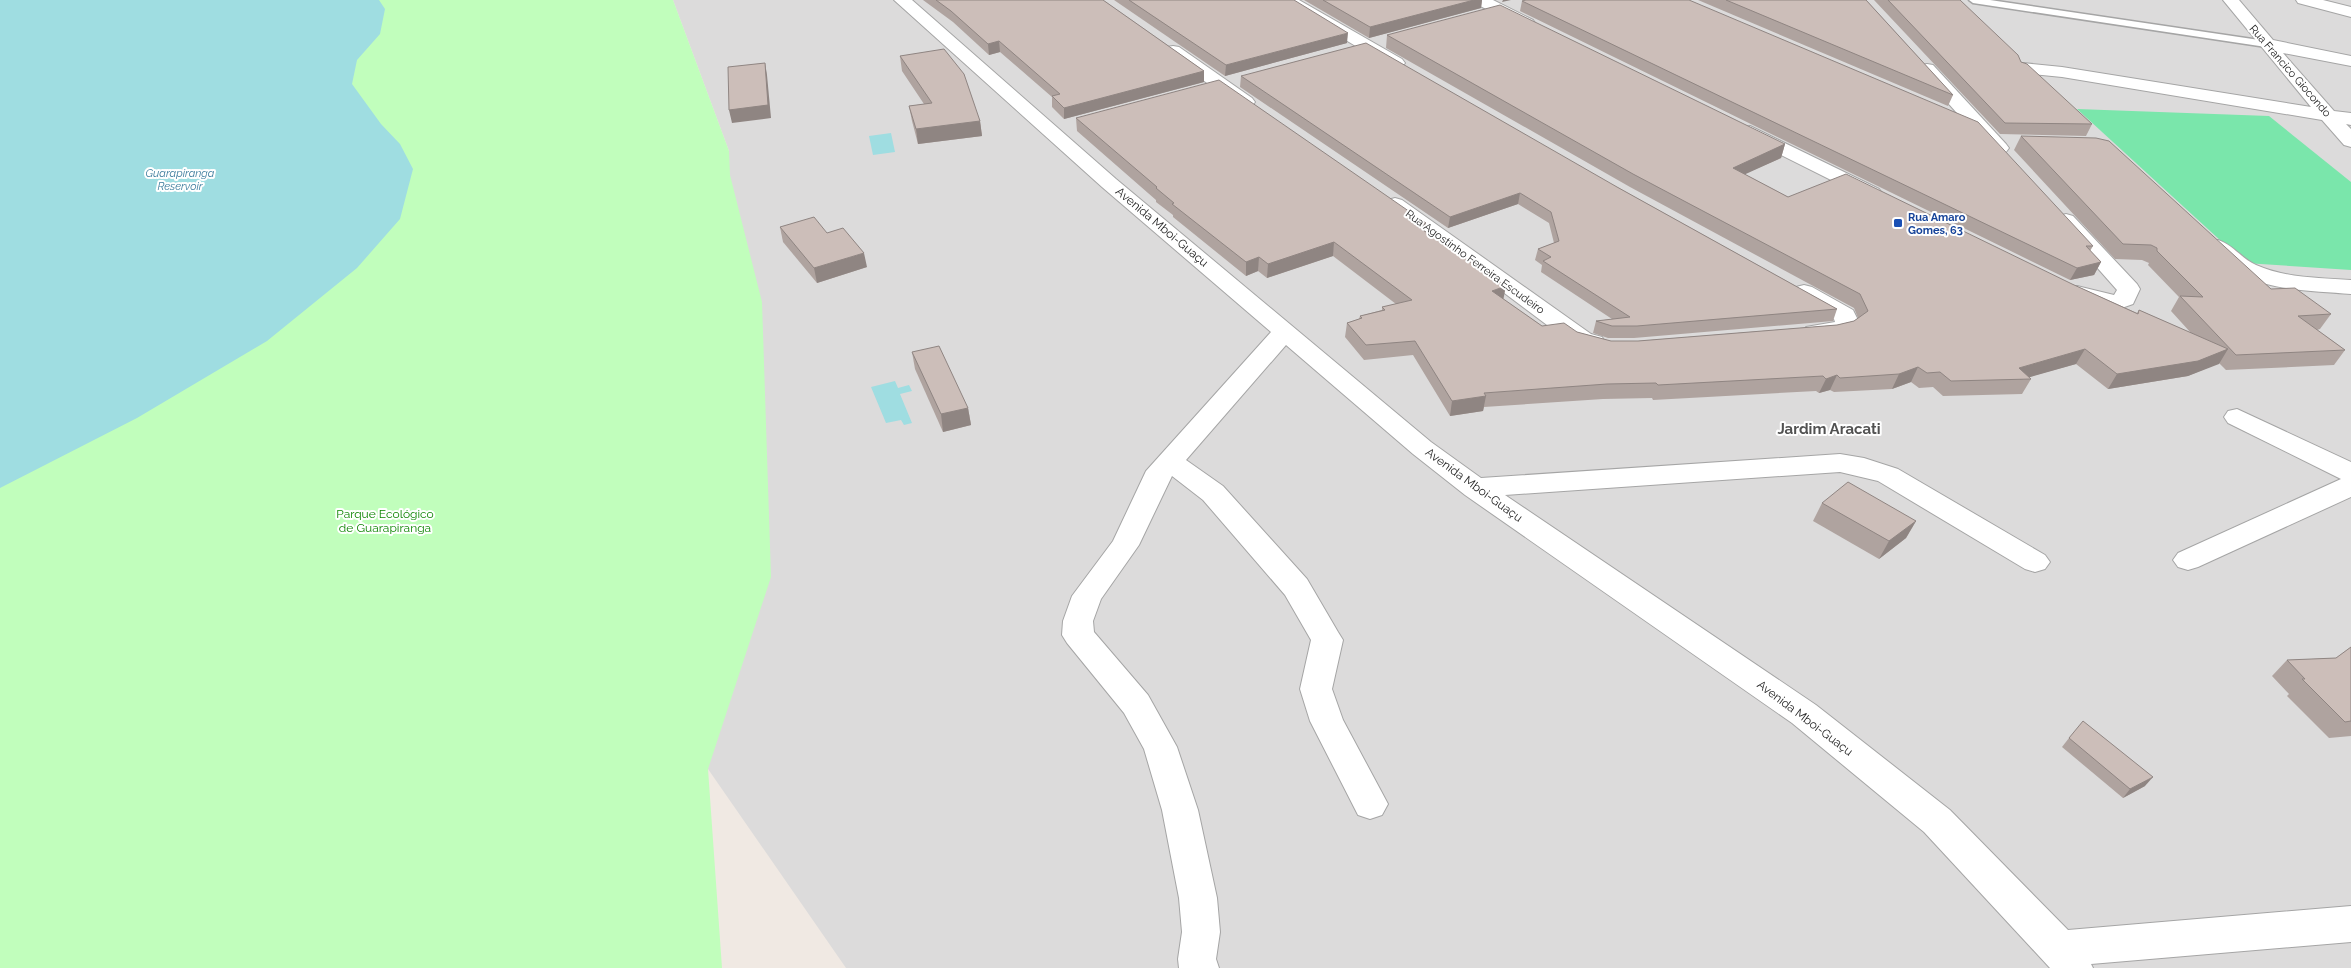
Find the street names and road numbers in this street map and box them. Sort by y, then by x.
street label: Rua Francico Giocondo [2246,22,2334,120]
street label: Avenida Mboi-Guaçu [1113,184,1211,270]
street label: Rua Agostinho Ferreira Escudeiro [1403,207,1547,317]
street label: Avenida Mboi-Guaçu [1423,445,1525,525]
street label: Avenida Mboi-Guaçu [1754,677,1856,759]

